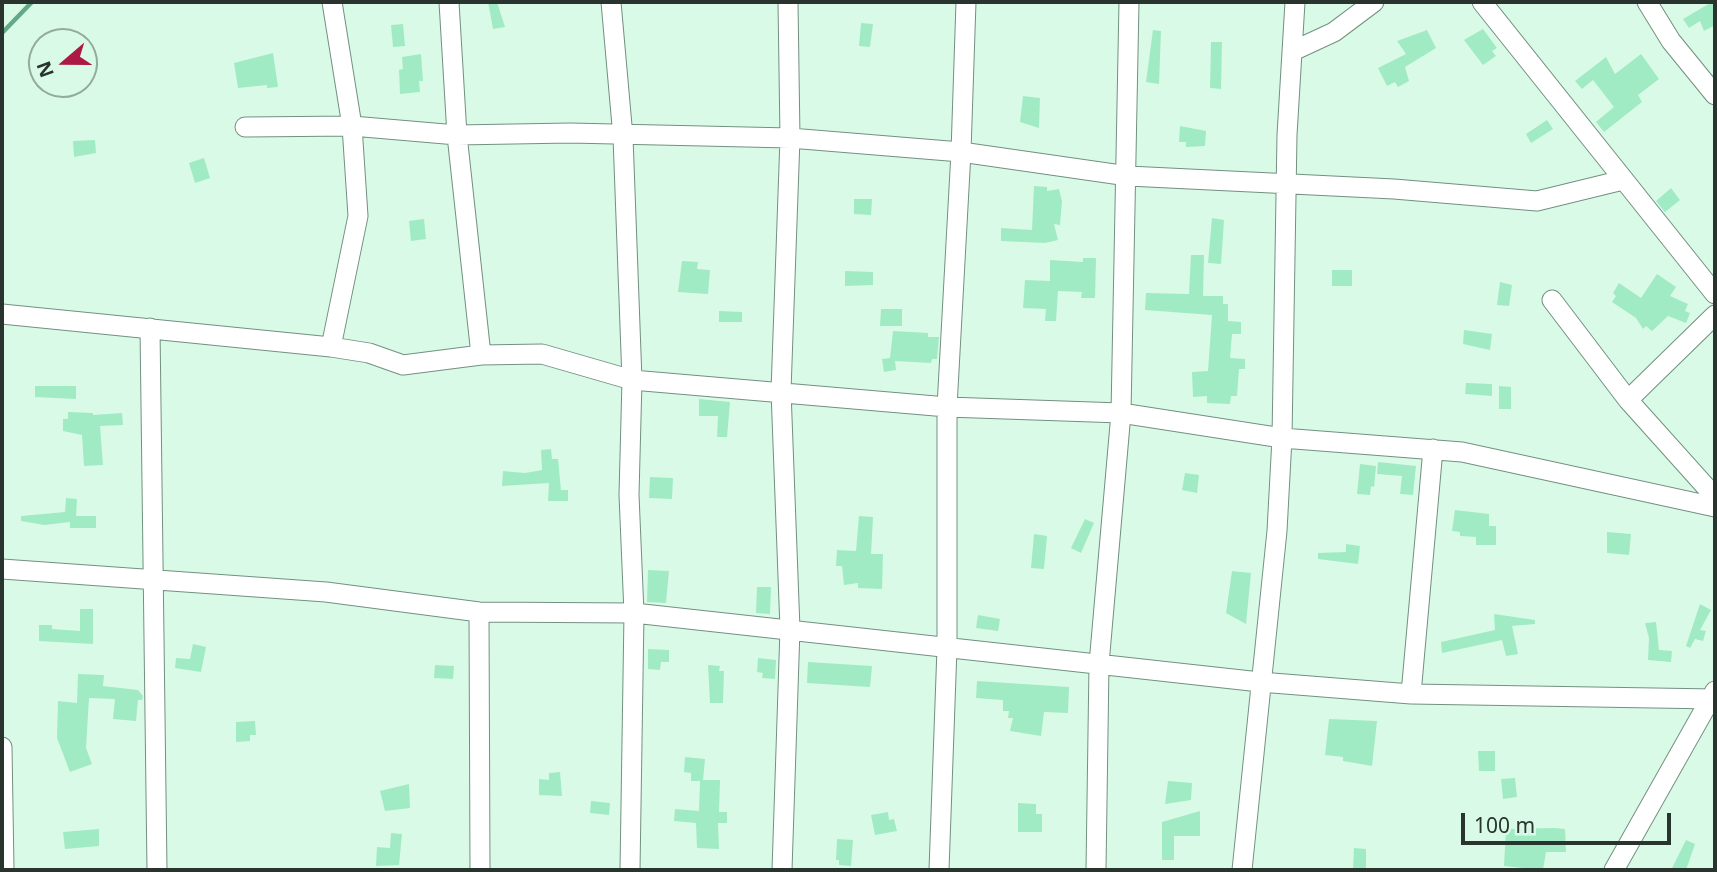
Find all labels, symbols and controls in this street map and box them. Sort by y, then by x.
north arrow [28,28,98,98]
text: N [30,58,60,81]
scale bar [1465,798,1675,842]
text: 100 m [1474,811,1535,839]

